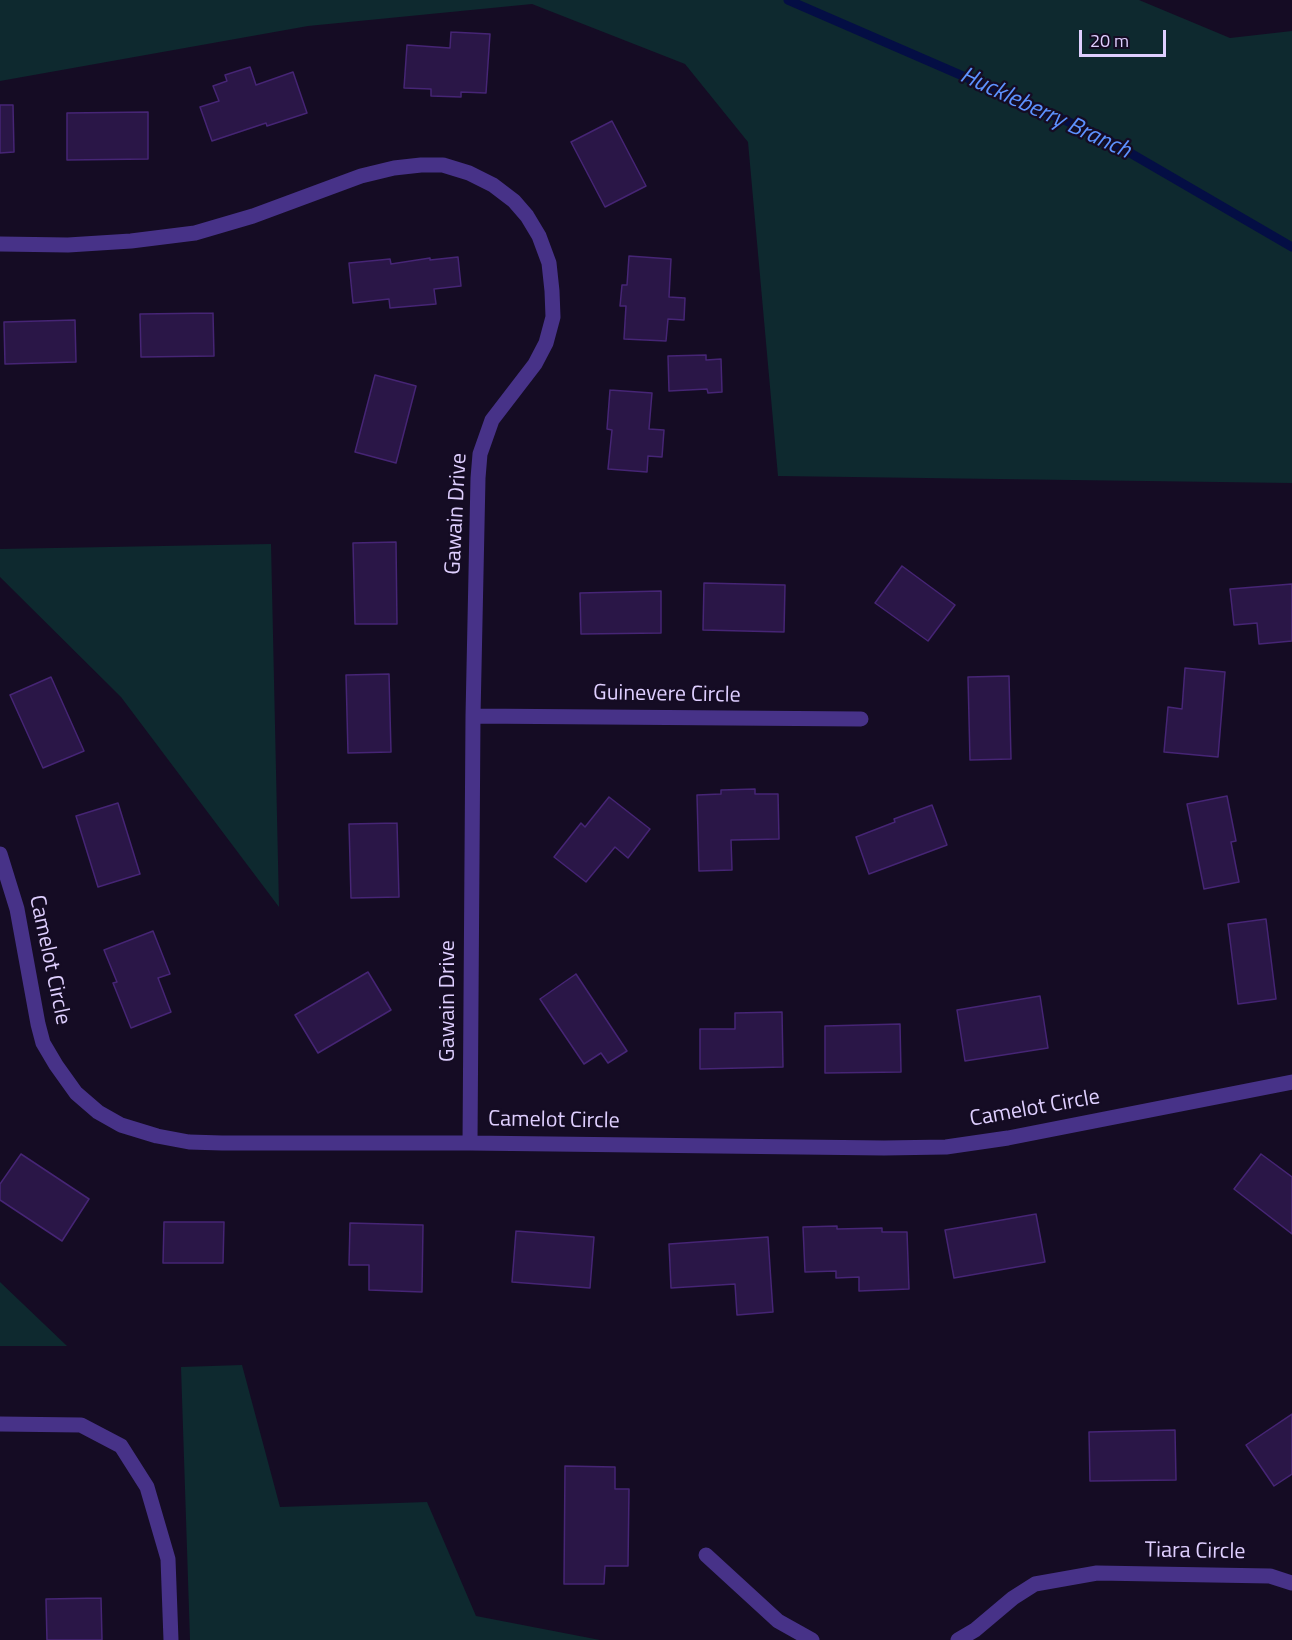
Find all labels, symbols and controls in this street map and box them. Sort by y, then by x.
scale bar [1082,18,1169,56]
text: 20 m [1090,27,1129,54]
water label: Huckleberry Branch [955,62,1135,166]
street label: Gawain Drive [441,452,473,576]
street label: Guinevere Circle [593,681,741,709]
street label: Camelot Circle [22,893,76,1027]
street label: Gawain Drive [436,940,462,1062]
street label: Camelot Circle [968,1085,1102,1133]
street label: Camelot Circle [488,1107,620,1135]
street label: Tiara Circle [1144,1538,1246,1566]

